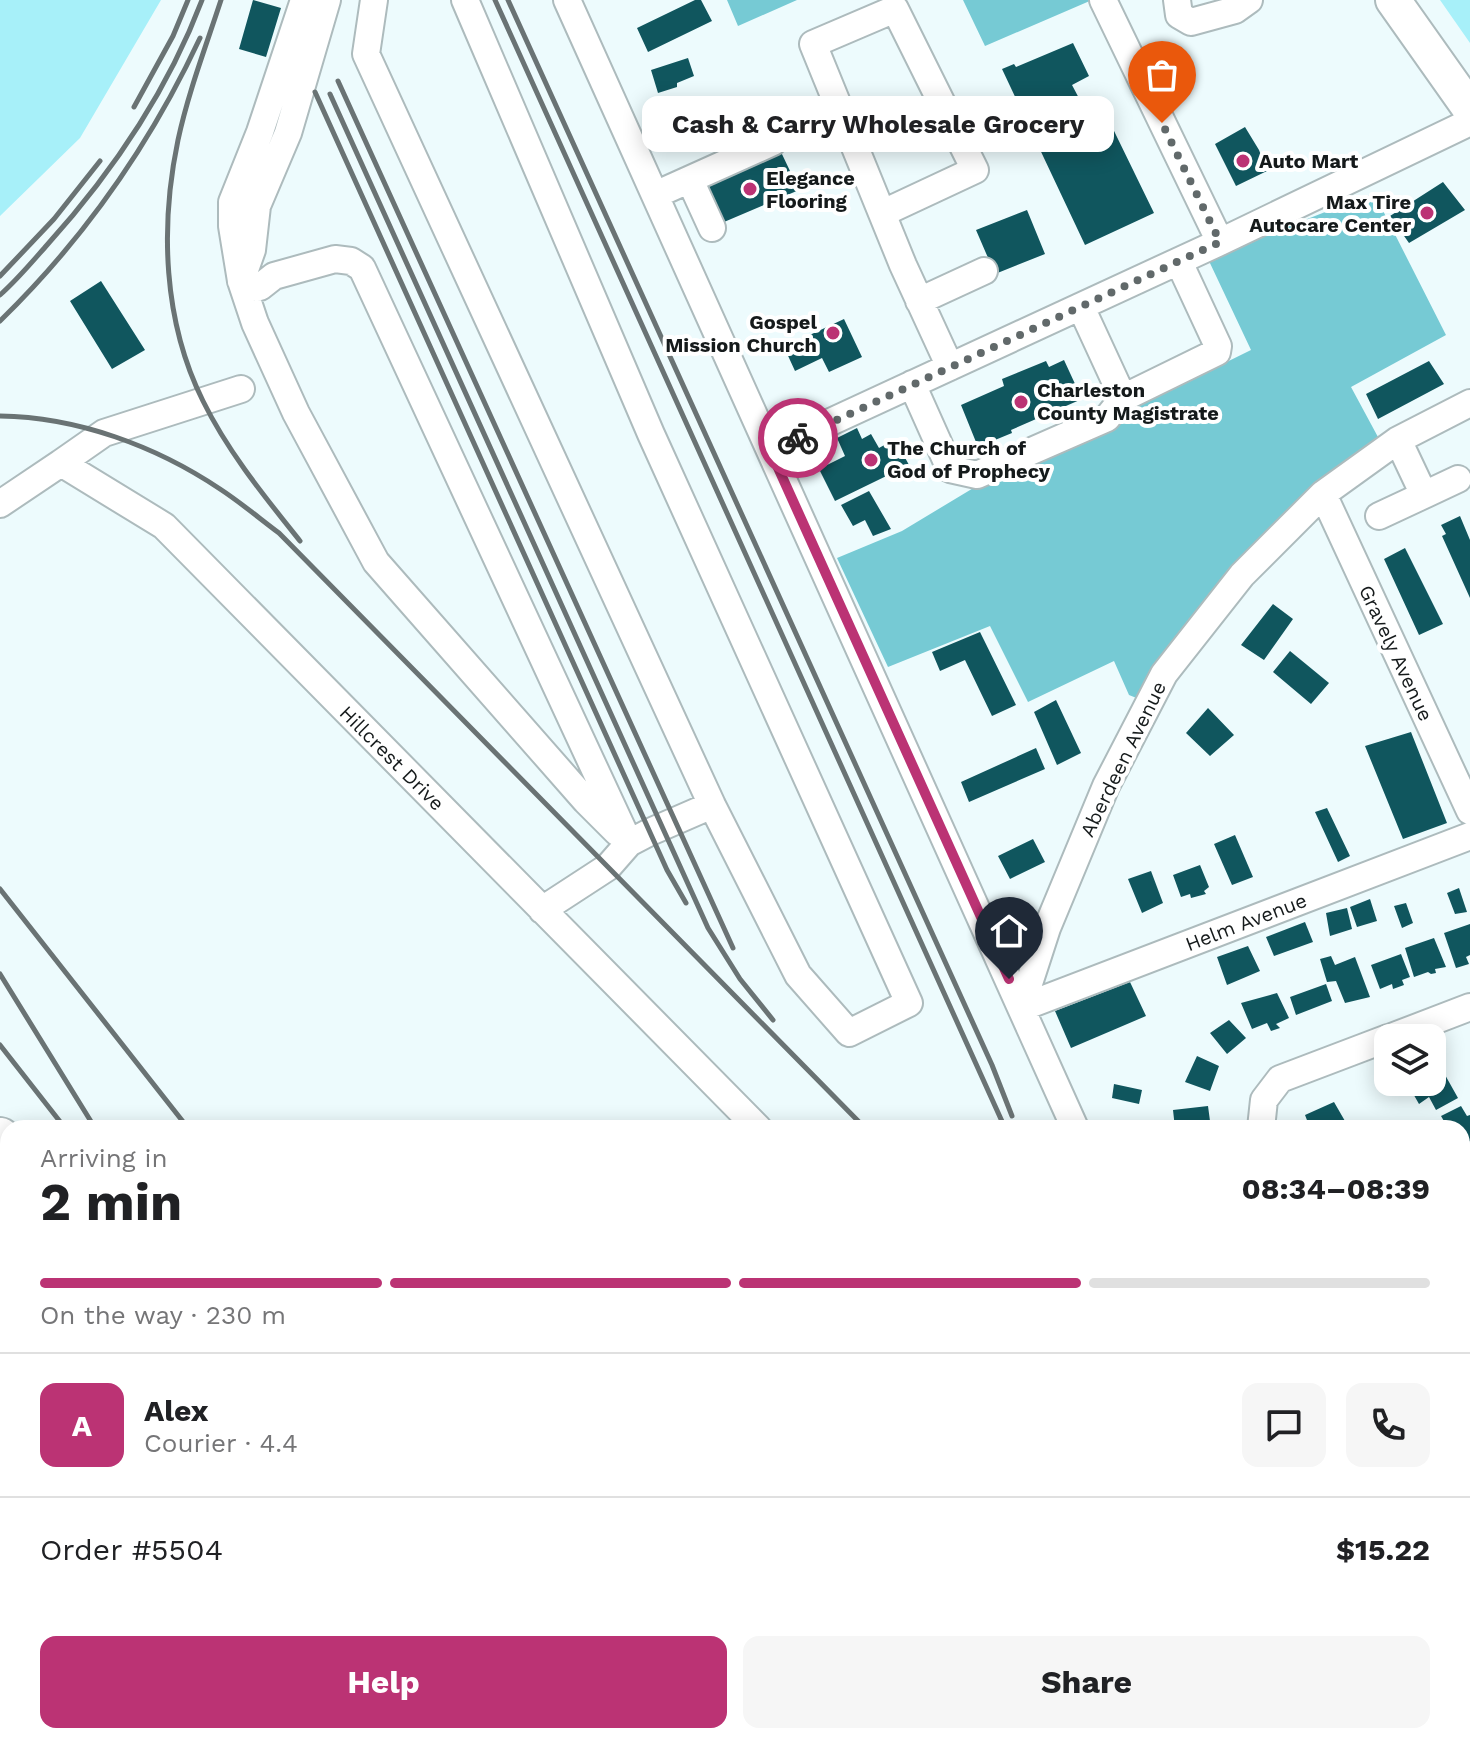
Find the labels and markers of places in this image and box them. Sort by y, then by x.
pin [1128,41,1196,123]
callout: Cash & Carry Wholesale Grocery [642,95,1114,151]
place label: Auto Mart [1259,149,1358,173]
marker: Auto Mart [1234,152,1252,170]
place label: Elegance Flooring [766,166,855,213]
marker: Elegance Flooring [741,180,759,198]
place label: Max Tire Autocare Center [1249,190,1411,237]
marker: Max Tire Autocare Center [1418,204,1436,222]
place label: Gospel Mission Church [665,310,817,357]
marker: Gospel Mission Church [824,324,842,342]
place label: Charleston County Magistrate [1037,378,1219,425]
marker: Charleston County Magistrate [1012,393,1030,411]
place label: The Church of God of Prophecy [887,436,1051,483]
marker: The Church of God of Prophecy [862,451,880,469]
pin [975,897,1043,979]

